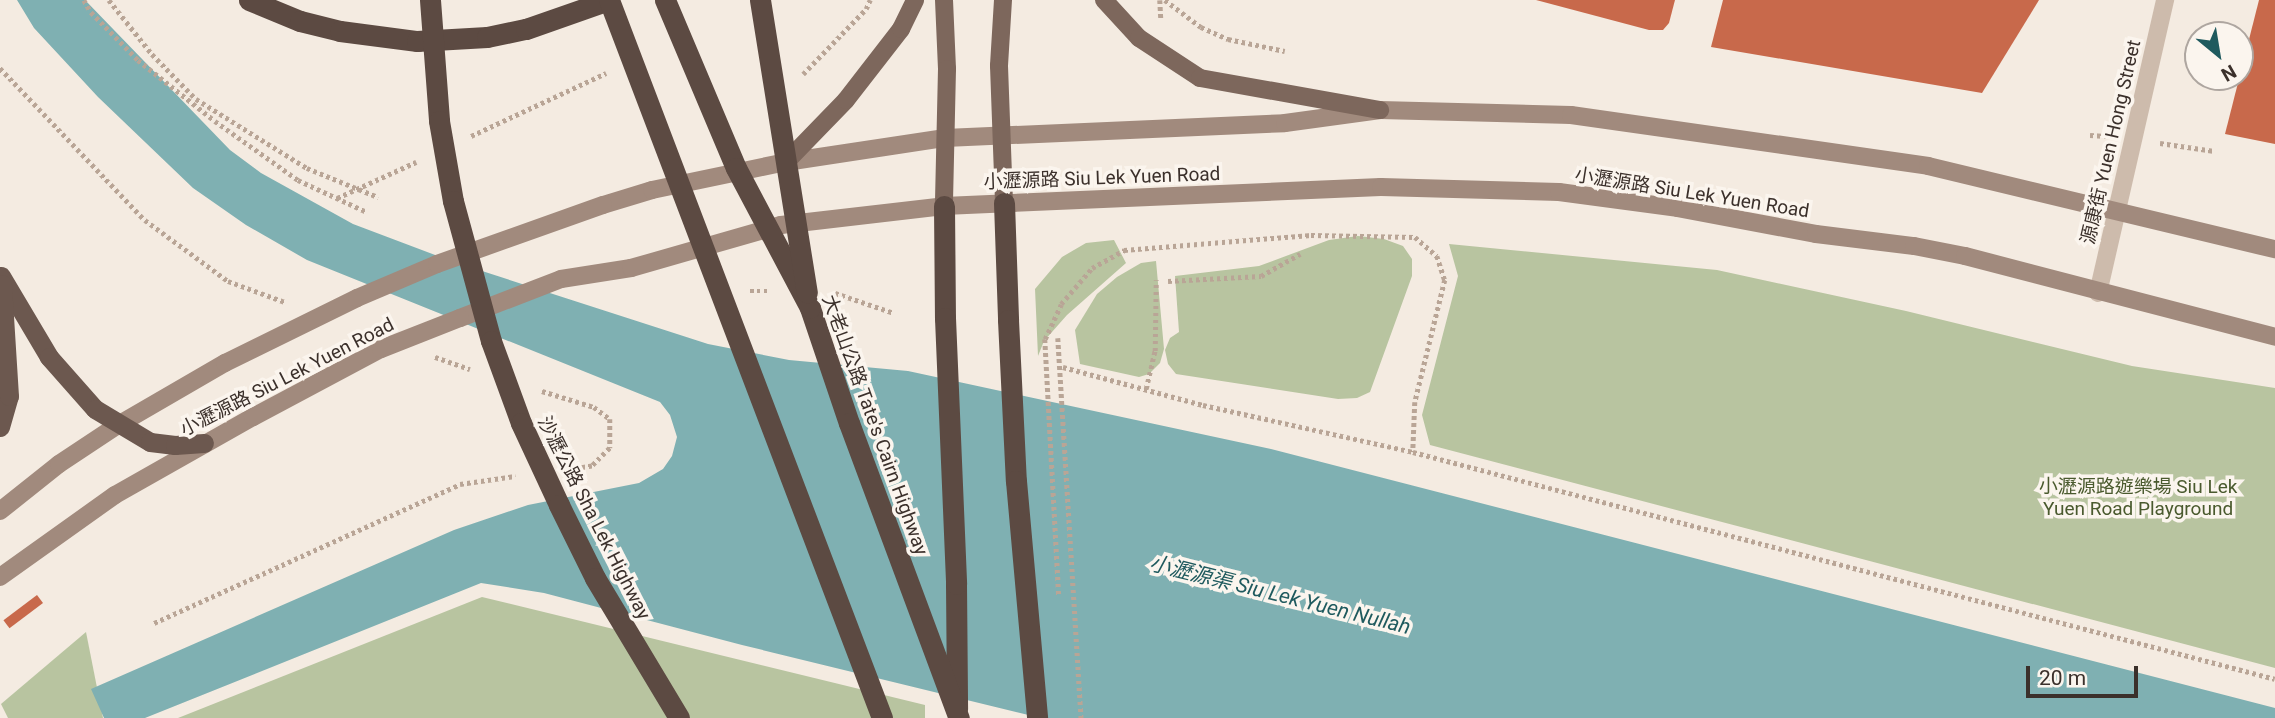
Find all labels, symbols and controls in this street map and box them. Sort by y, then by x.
north arrow [2184,21,2254,91]
street label: 源康街 Yuen Hong Street [2076,38,2146,246]
text: N [2217,60,2240,86]
street label: 小瀝源路 Siu Lek Yuen Road [983,162,1221,194]
street label: 小瀝源路 Siu Lek Yuen Road [1573,163,1811,223]
street label: 大老山公路 Tate's Cairn Highway [817,292,933,558]
street label: 小瀝源路 Siu Lek Yuen Road [176,313,398,441]
street label: 沙瀝公路 Sha Lek Highway [533,413,655,623]
park label: 小瀝源路遊樂場 Siu Lek Yuen Road Playground [2039,476,2237,520]
water label: 小瀝源渠 Siu Lek Yuen Nullah [1147,550,1413,640]
scale bar [2030,652,2142,696]
text: 20 m [2039,666,2086,690]

